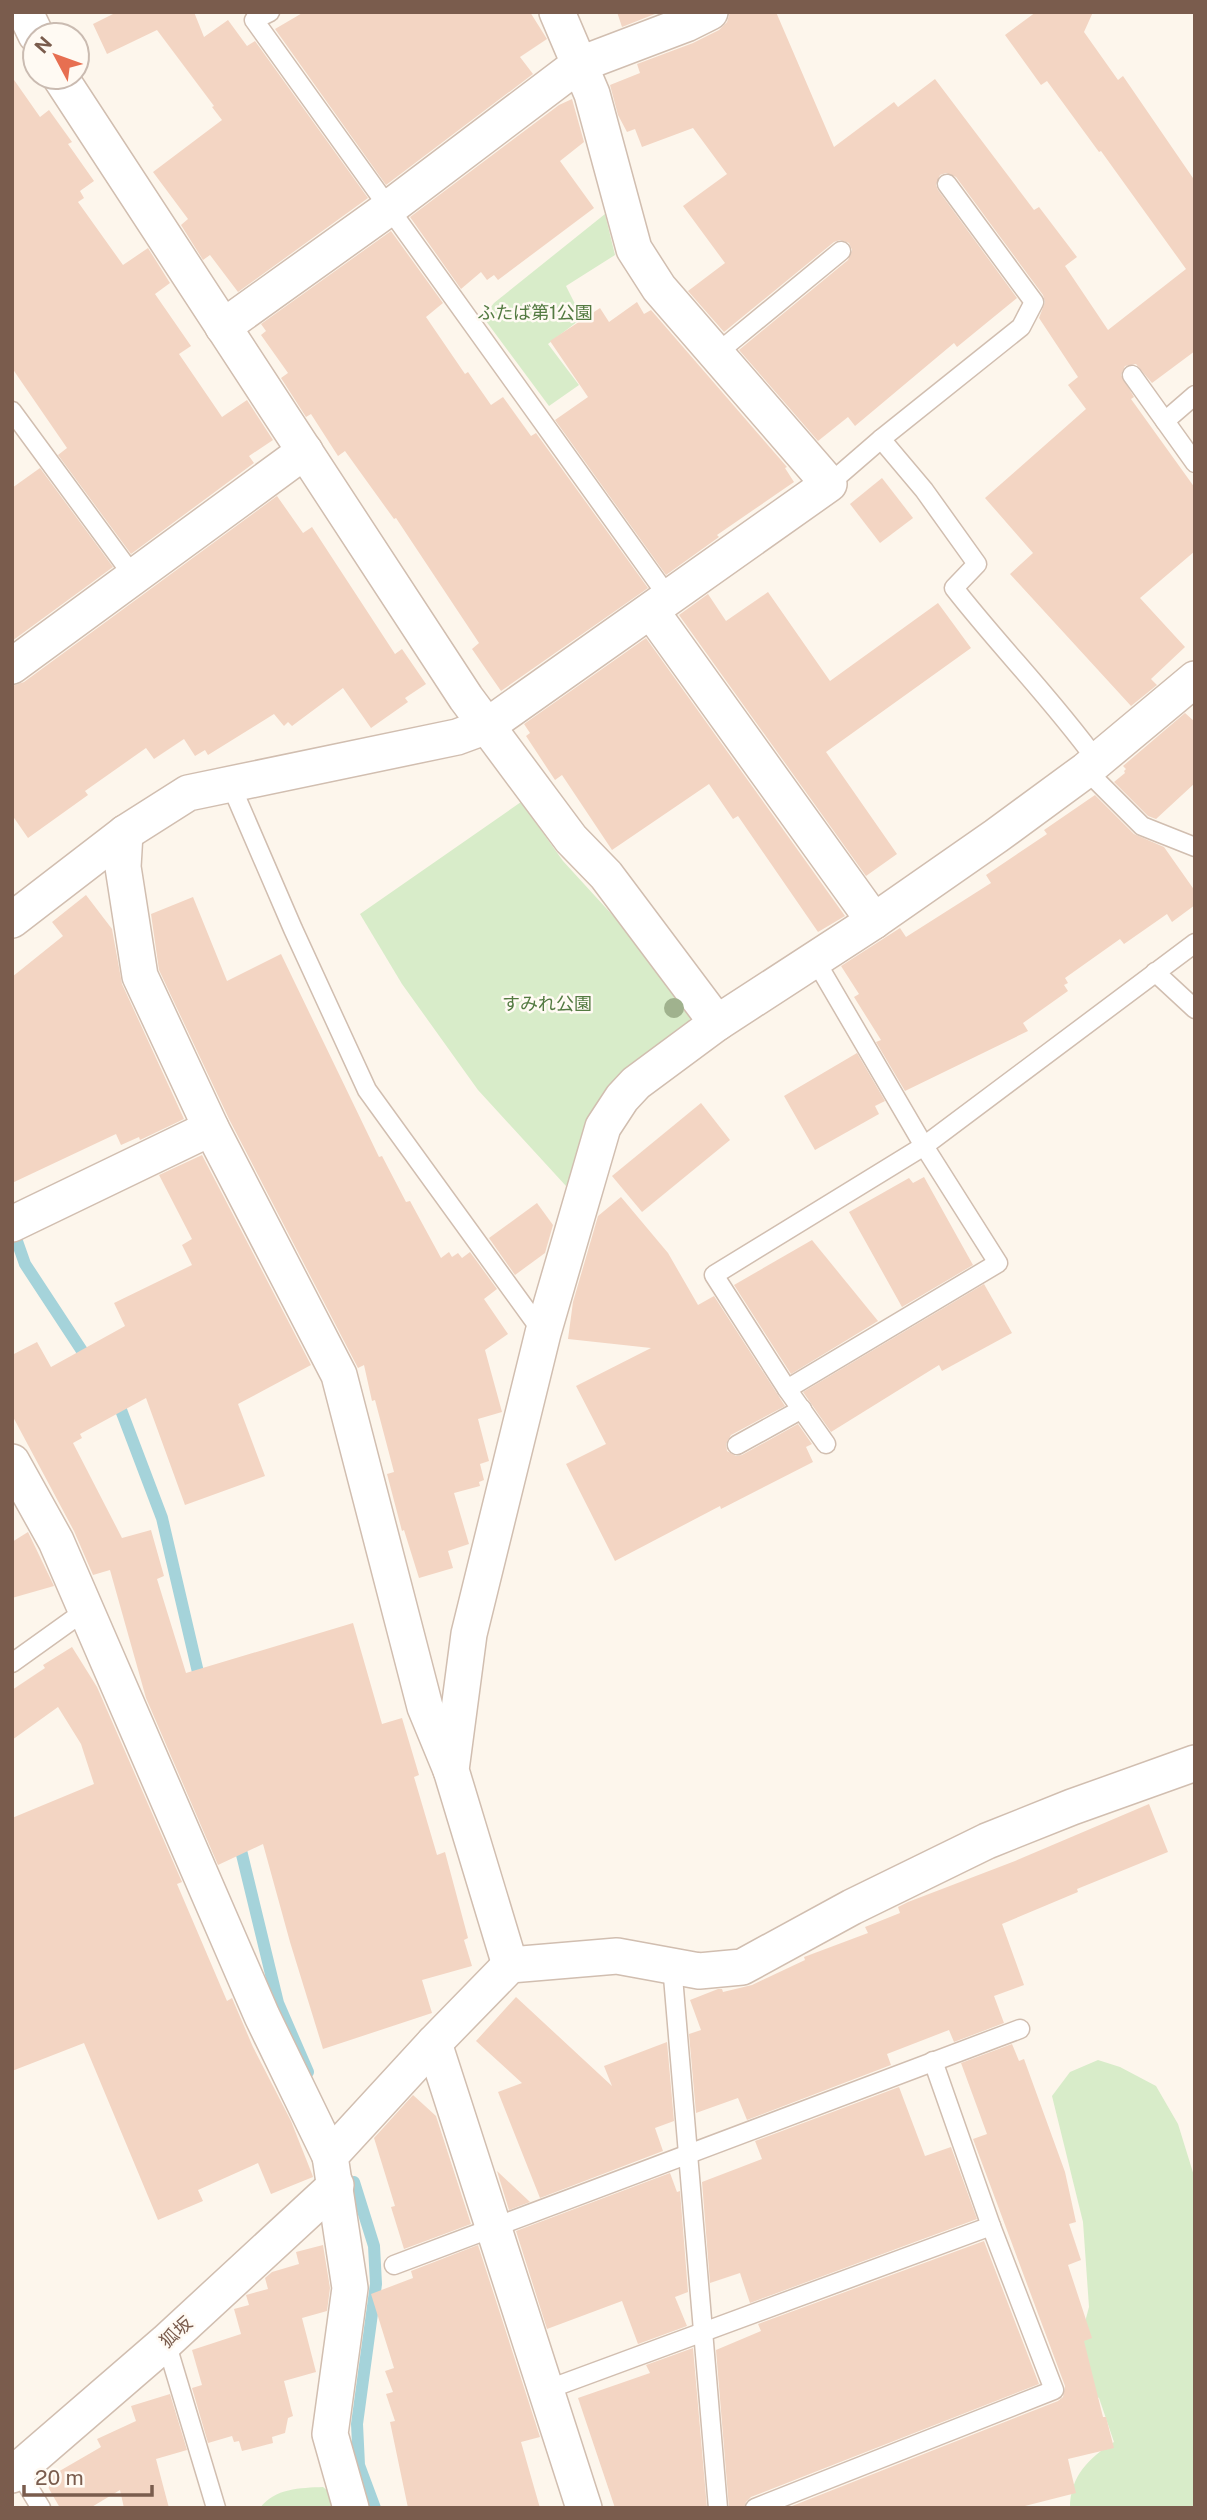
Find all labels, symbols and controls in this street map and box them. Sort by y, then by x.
north arrow [21,21,91,91]
text: N [30,32,56,58]
park label: ふたば第1公園 [477,302,593,323]
park label: すみれ公園 [502,993,592,1014]
street label: 狐坂 [156,2312,196,2352]
scale bar [24,2454,152,2498]
text: 20 m [35,2465,84,2490]

